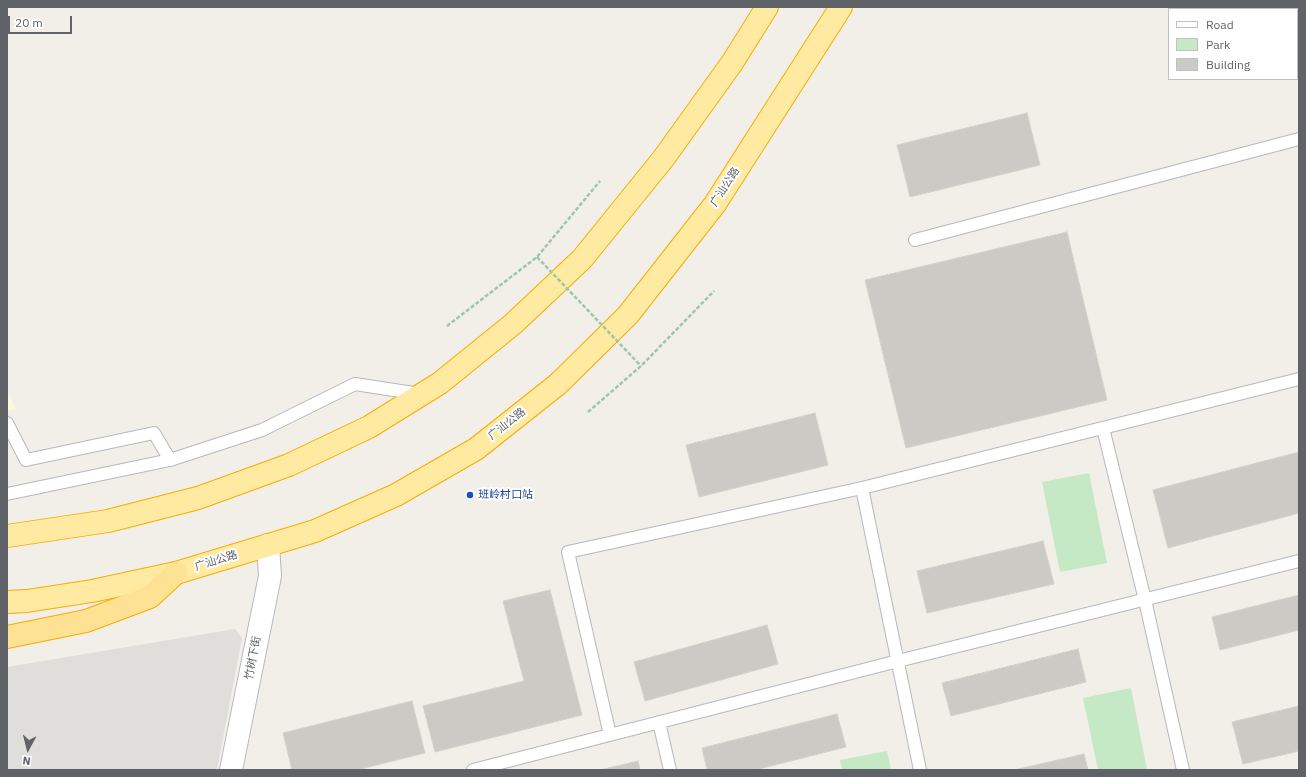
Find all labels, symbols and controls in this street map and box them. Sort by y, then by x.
scale bar [10,8,74,34]
legend [1168,8,1298,80]
text: 20 m [15,15,43,30]
text: Road [1206,17,1234,32]
text: Park [1206,37,1230,52]
text: Building [1206,57,1250,72]
street label: 广汕公路 [707,165,743,209]
street label: 广汕公路 [486,405,528,443]
place label: 班岭村口站 [478,488,533,502]
marker: 班岭村口站 [465,490,475,500]
street label: 广汕公路 [193,548,239,574]
street label: 竹树下街 [242,635,264,681]
north arrow [8,729,48,769]
text: N [22,753,31,768]

